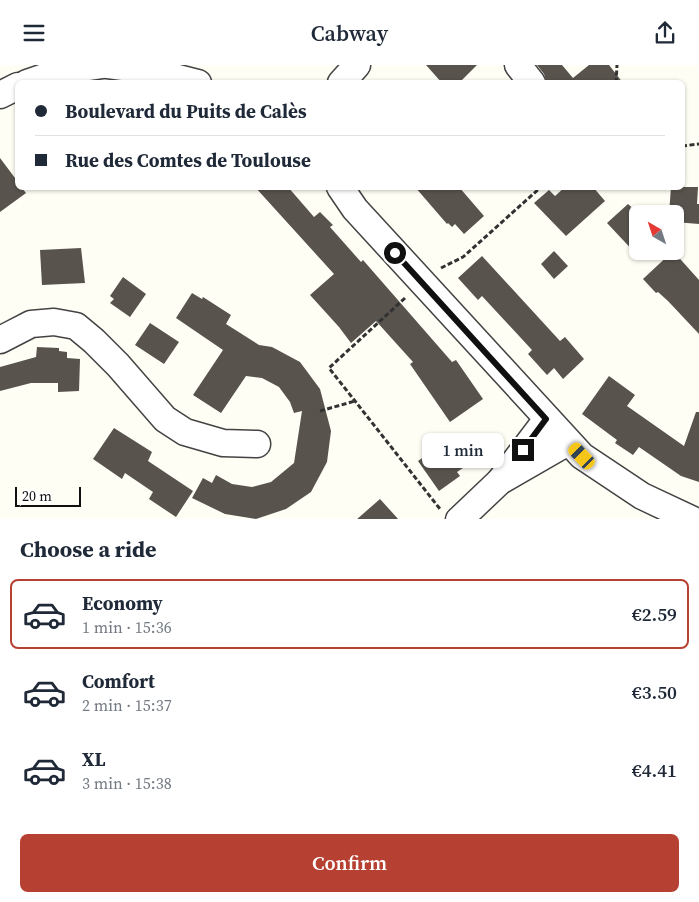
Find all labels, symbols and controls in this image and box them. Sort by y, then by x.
text: Cabway [311,18,388,48]
icon: menu [20,19,48,47]
icon: share [651,19,679,47]
text: Boulevard du Puits de Calès [65,98,307,124]
text: Rue des Comtes de Toulouse [65,147,311,173]
north arrow [629,205,684,260]
map controls [629,205,684,260]
route start [384,242,406,264]
callout: 1 min [423,433,506,467]
text: 1 min [442,439,484,461]
route end [512,439,534,461]
car [566,440,597,472]
scale bar [15,485,81,508]
text: 20 m [22,486,52,506]
text: Choose a ride [20,534,157,564]
text: Economy [82,590,163,616]
icon: car [22,592,67,637]
text: €2.59 [632,601,677,627]
text: 1 min · 15:36 [82,616,172,638]
text: Comfort [82,668,155,694]
icon: car [22,670,67,715]
text: €3.50 [632,679,677,705]
text: 2 min · 15:37 [82,694,172,716]
text: XL [82,746,105,772]
icon: car [22,748,67,793]
text: €4.41 [632,757,677,783]
text: 3 min · 15:38 [82,772,172,794]
button: Confirm [20,834,679,892]

